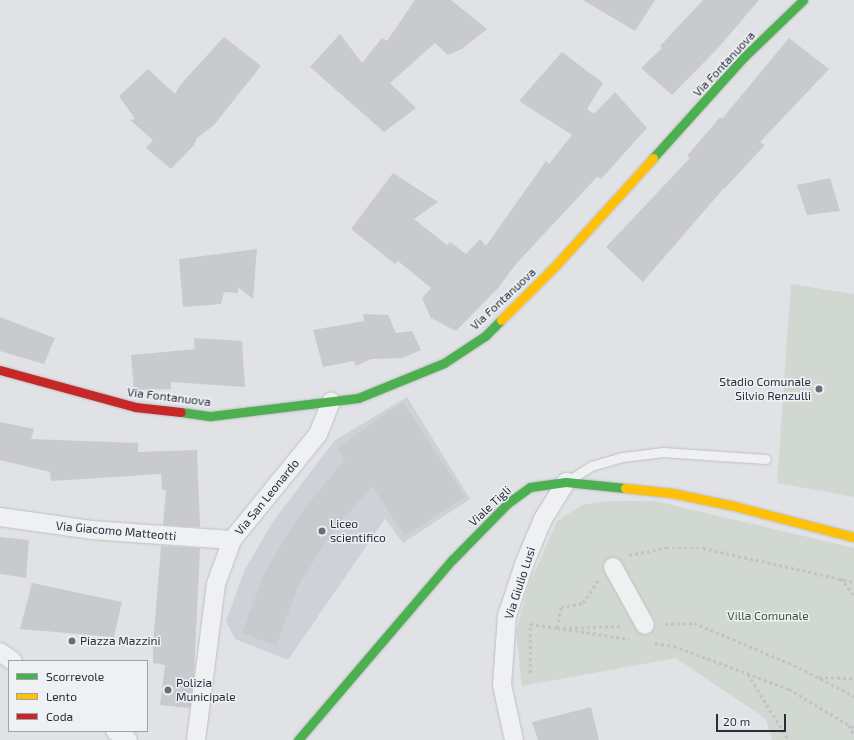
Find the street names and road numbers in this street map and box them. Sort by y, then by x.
street label: Via Fontanuova [690,28,758,100]
street label: Via Fontanuova [467,265,539,333]
street label: Via Fontanuova [126,385,212,409]
street label: Via San Leonardo [232,456,302,538]
street label: Viale Tigli [466,483,514,529]
street label: Via Giacomo Matteotti [55,519,177,543]
street label: Via Giulio Lusi [502,545,538,621]

